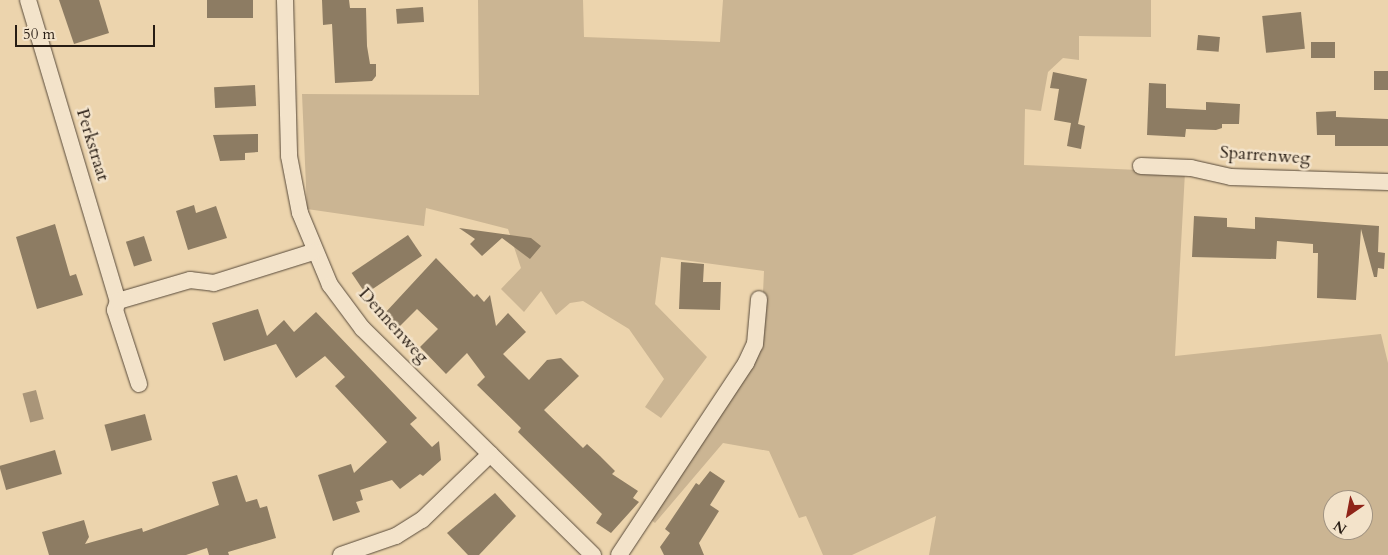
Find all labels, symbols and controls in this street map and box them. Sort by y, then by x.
scale bar [18,15,158,47]
text: 50 m [23,24,55,44]
street label: Perkstraat [71,106,113,184]
street label: Sparrenweg [1219,142,1311,170]
street label: Dennenweg [353,284,433,368]
north arrow [1323,490,1373,540]
text: N [1330,516,1350,538]

